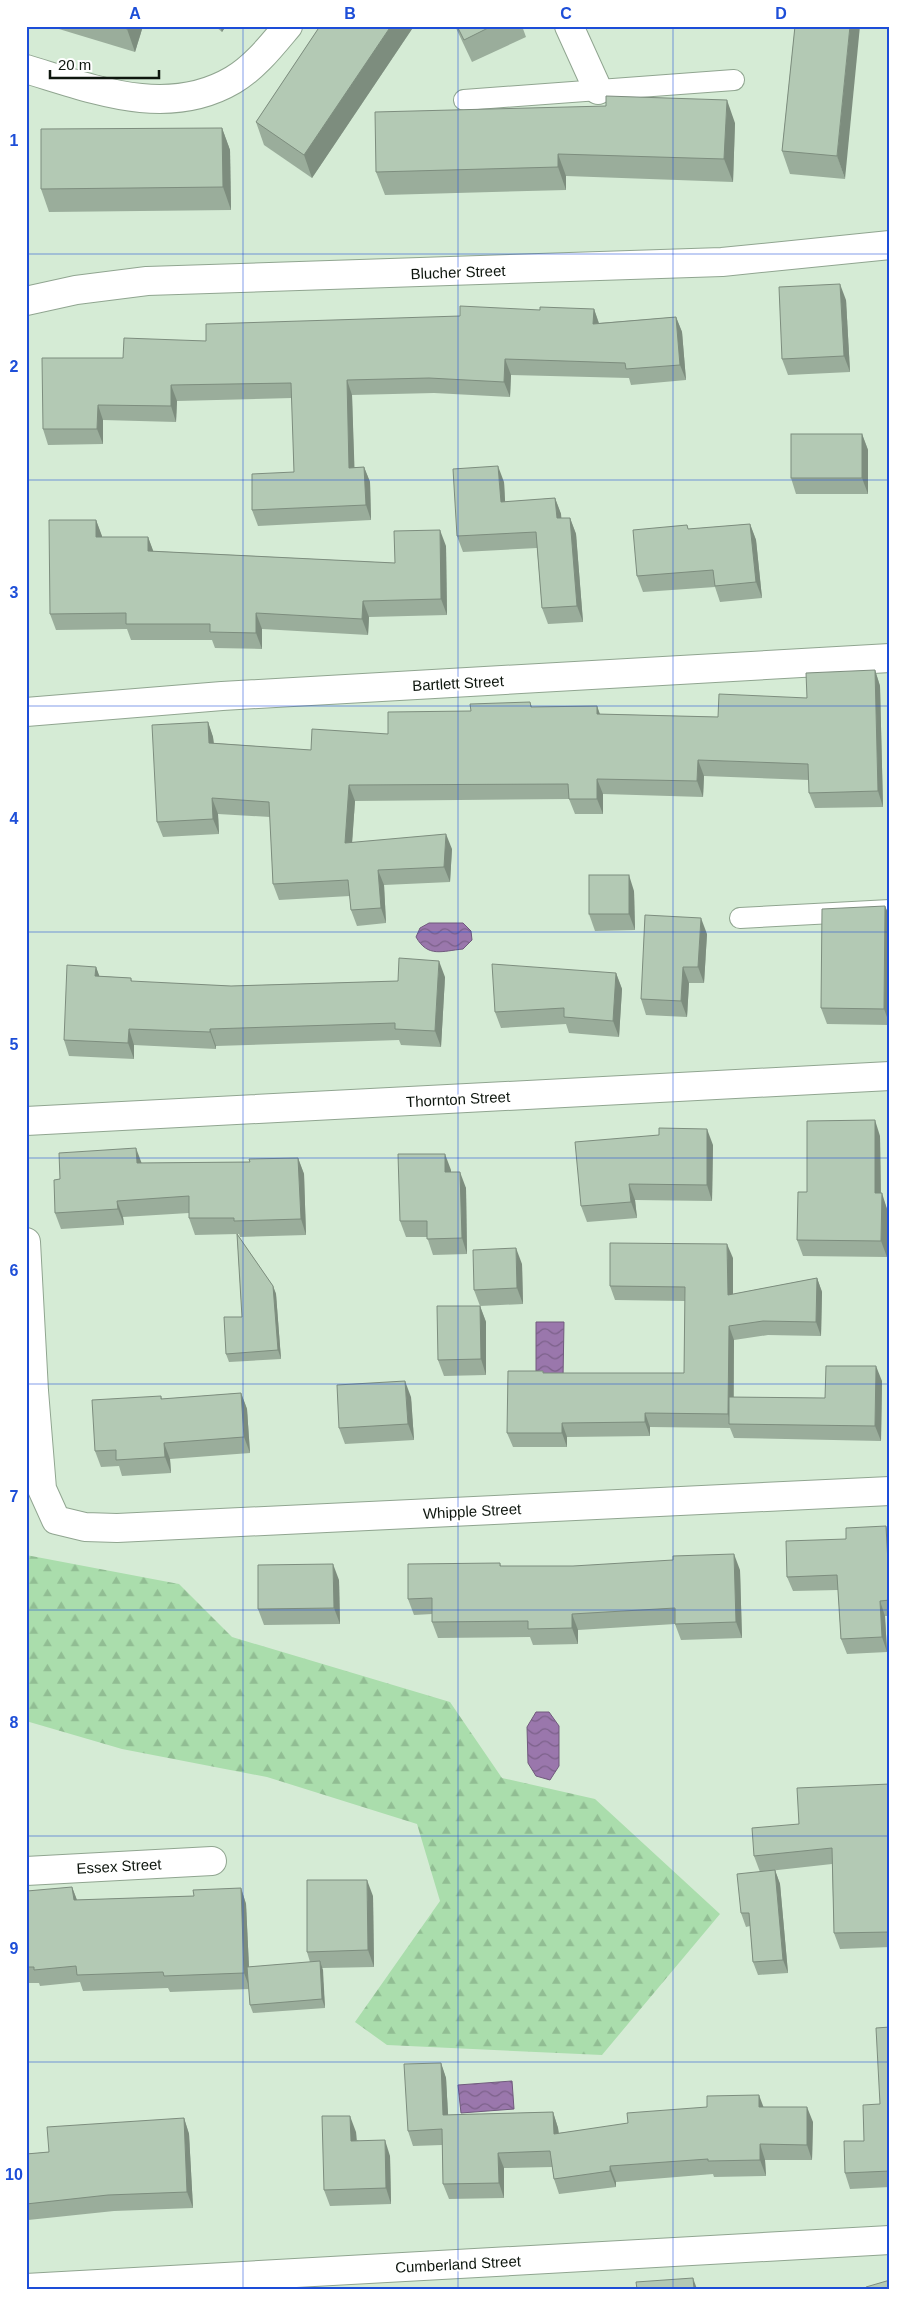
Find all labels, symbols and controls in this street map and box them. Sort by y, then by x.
text: A [129,5,141,22]
text: B [344,5,356,22]
text: C [560,5,572,22]
text: D [775,5,787,22]
scale bar [50,48,159,80]
text: 20 m [58,56,91,73]
text: 1 [10,132,19,149]
street label: Blucher Street [410,262,507,282]
text: 2 [10,358,19,375]
text: 3 [10,584,19,601]
street label: Bartlett Street [412,672,505,694]
text: 4 [10,810,19,827]
text: 5 [10,1036,19,1053]
street label: Thornton Street [406,1088,511,1110]
text: 6 [10,1262,19,1279]
text: 7 [10,1488,19,1505]
street label: Whipple Street [422,1500,522,1522]
text: 8 [10,1714,19,1731]
street label: Essex Street [76,1855,163,1877]
text: 9 [10,1940,19,1957]
text: 10 [5,2166,23,2183]
street label: Cumberland Street [395,2252,522,2276]

